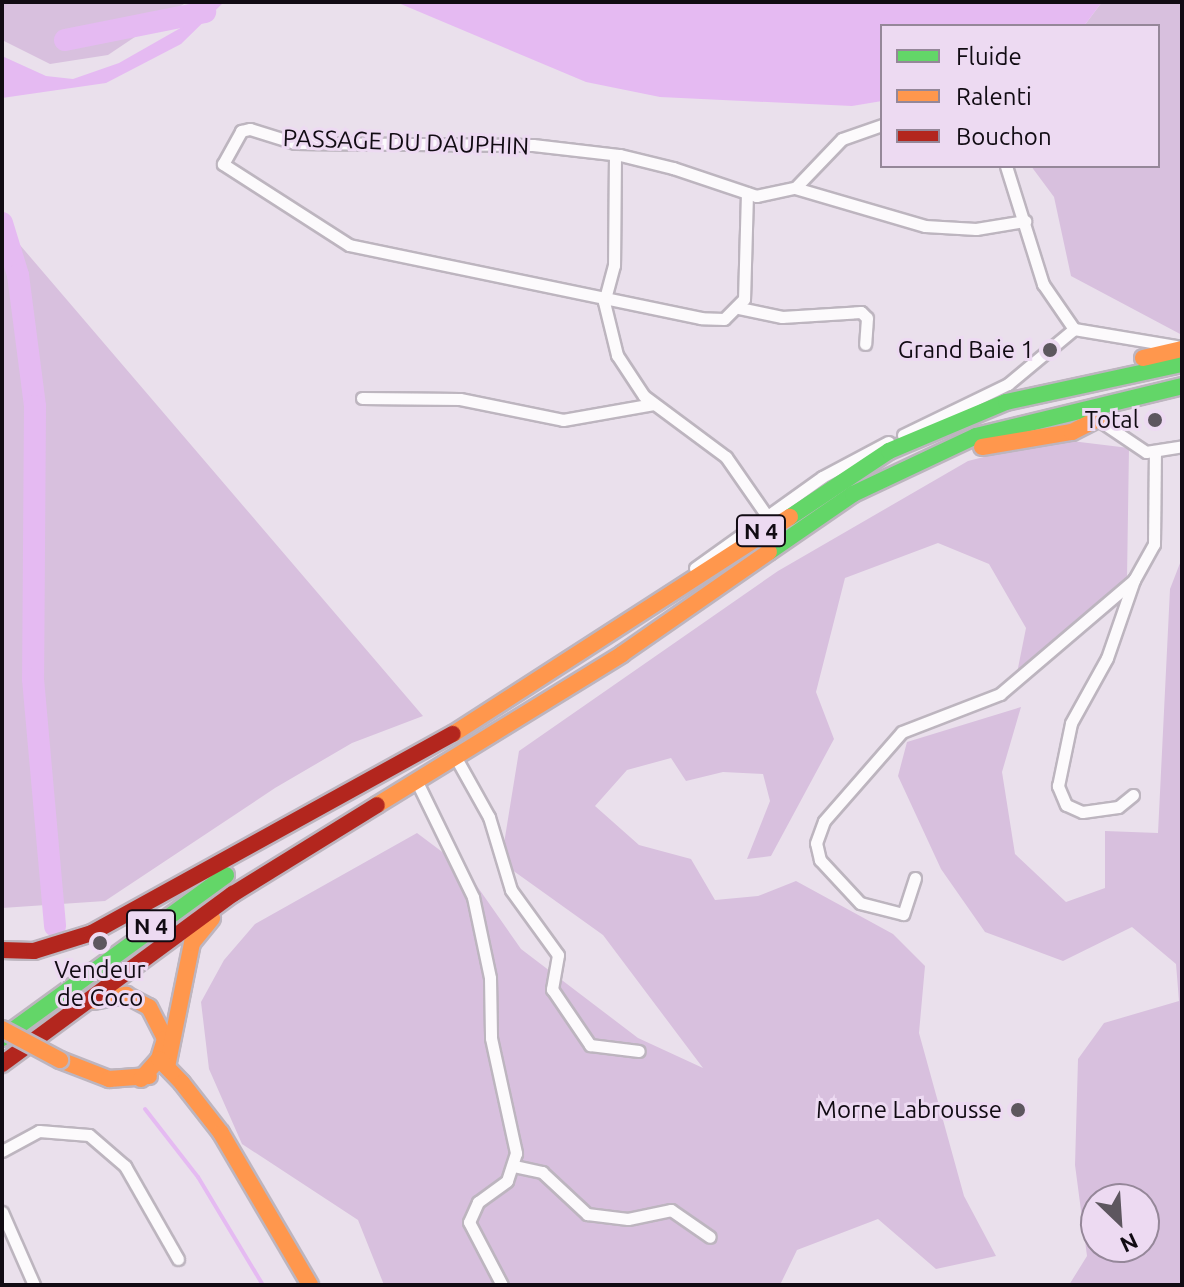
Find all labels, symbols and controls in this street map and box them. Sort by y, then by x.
legend [880,24,1160,168]
text: Fluide [956,43,1022,70]
text: Ralenti [956,83,1032,110]
street label: PASSAGE DU DAUPHIN [282,123,530,161]
text: Bouchon [956,123,1052,150]
place label: Grand Baie 1 [898,336,1034,364]
marker: Grand Baie 1 [1041,341,1059,359]
place label: Total [1085,406,1139,434]
marker: Total [1146,411,1164,429]
road number: N 4 [735,513,787,549]
road number: N 4 [125,908,177,944]
marker: Vendeur de Coco [91,934,109,952]
place label: Vendeur de Coco [54,956,146,1012]
place label: Morne Labrousse [816,1096,1002,1124]
marker: Morne Labrousse [1009,1101,1027,1119]
north arrow [1080,1183,1160,1263]
text: N [1117,1229,1142,1258]

